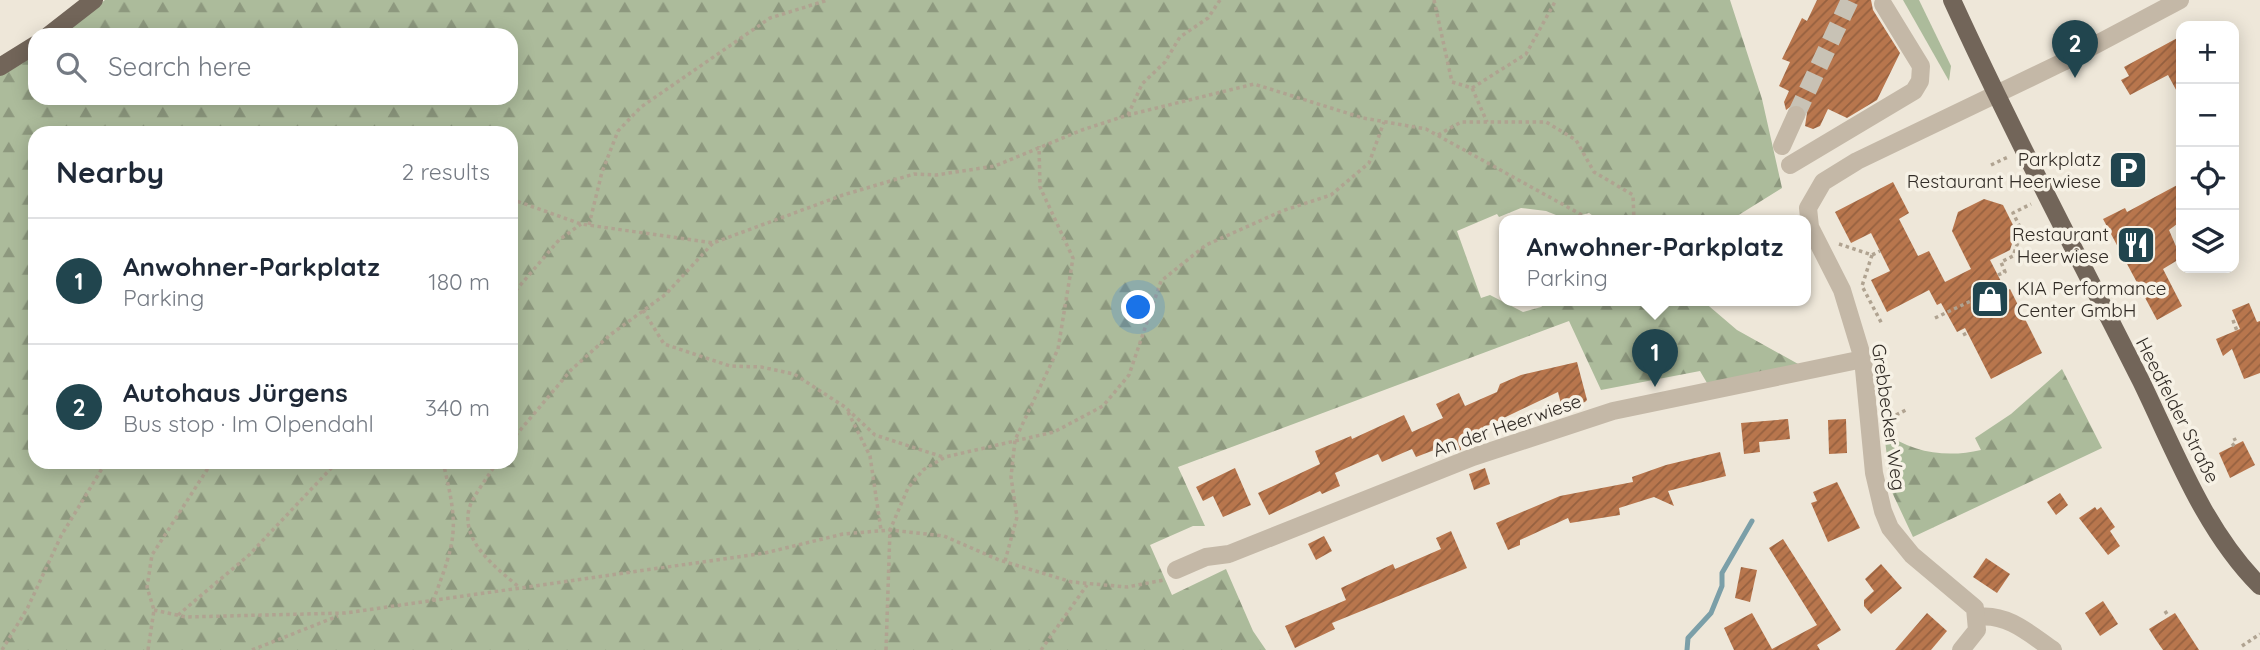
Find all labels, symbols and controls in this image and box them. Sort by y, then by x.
pin: 2 [2052,20,2098,78]
map controls [2176,21,2239,273]
button: + [2176,21,2239,84]
search box [28,28,518,105]
icon: search [52,48,90,86]
text: Search here [108,50,252,83]
button: − [2176,84,2239,147]
place label: Parkplatz Restaurant Heerwiese [1907,147,2101,193]
button: locate [2176,147,2239,210]
parking icon: Parkplatz Restaurant Heerwiese [2107,149,2149,191]
text: Nearby [56,153,164,191]
text: 2 results [401,157,490,186]
button: layers [2176,210,2239,273]
popup [1499,215,1811,306]
place label: Restaurant Heerwiese [2012,222,2109,268]
restaurant icon: Restaurant Heerwiese [2115,224,2157,266]
text: Anwohner-Parkplatz [1527,230,1783,263]
text: Anwohner-Parkplatz [123,250,380,283]
text: Parking [1527,263,1608,292]
text: 1 [75,267,83,296]
text: 180 m [428,267,490,296]
place label: KIA Performance Center GmbH [2017,276,2167,322]
shop icon: KIA Performance Center GmbH [1969,278,2011,320]
text: Parking [123,283,204,312]
your location [1121,290,1155,324]
pin: 1 [1632,329,1678,387]
street label: Heedfelder Straße [2131,333,2225,487]
street label: Grebbecker Weg [1867,342,1911,492]
text: Autohaus Jürgens [123,376,348,409]
street label: An der Heerwiese [1430,388,1584,462]
text: 2 [72,393,86,422]
text: 340 m [425,393,490,422]
text: Bus stop · Im Olpendahl [123,409,374,438]

